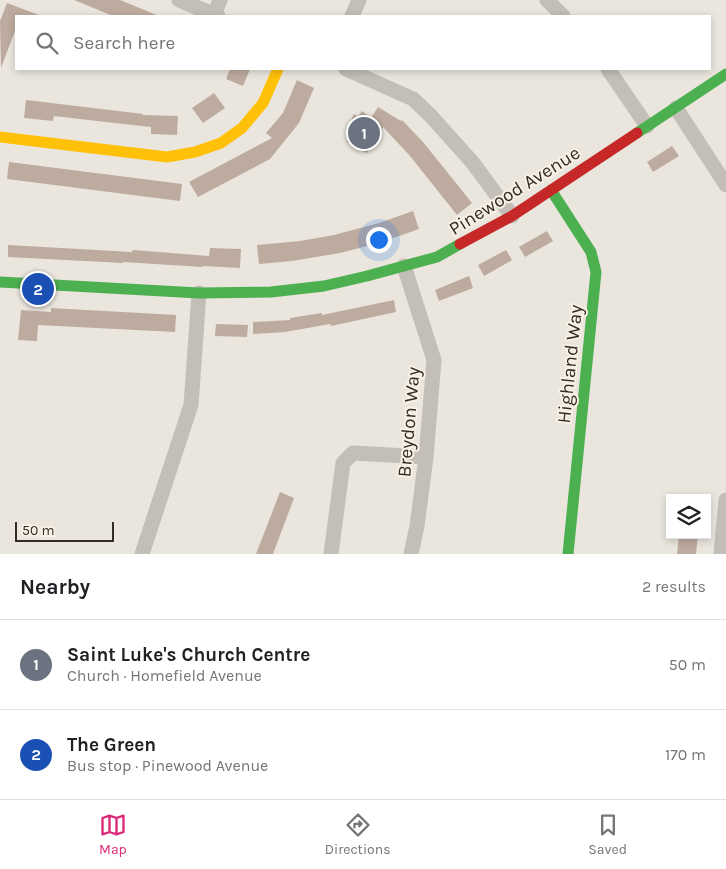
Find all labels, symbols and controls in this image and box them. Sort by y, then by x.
search box [15,15,711,70]
icon: search [33,29,61,57]
text: Search here [73,32,175,54]
pin: 1 [348,114,380,152]
street label: Pinewood Avenue [445,142,584,240]
your location [366,227,392,253]
pin: 2 [22,270,54,308]
street label: Highland Way [553,304,587,425]
street label: Breydon Way [393,366,425,478]
map controls [666,494,711,539]
button: layers [666,494,711,539]
scale bar [15,519,114,542]
text: 50 m [22,522,55,539]
text: Nearby [20,575,90,599]
text: 2 results [642,577,706,596]
text: Saint Luke's Church Centre [67,644,310,666]
text: 1 [33,655,39,674]
text: 50 m [669,655,706,674]
text: Church · Homefield Avenue [67,666,262,685]
text: The Green [67,734,156,756]
text: 2 [31,745,41,764]
text: 170 m [665,745,706,764]
text: Bus stop · Pinewood Avenue [67,756,268,775]
tab: Map [99,811,127,858]
tab: Directions [325,811,391,858]
tab: Saved [588,811,627,858]

